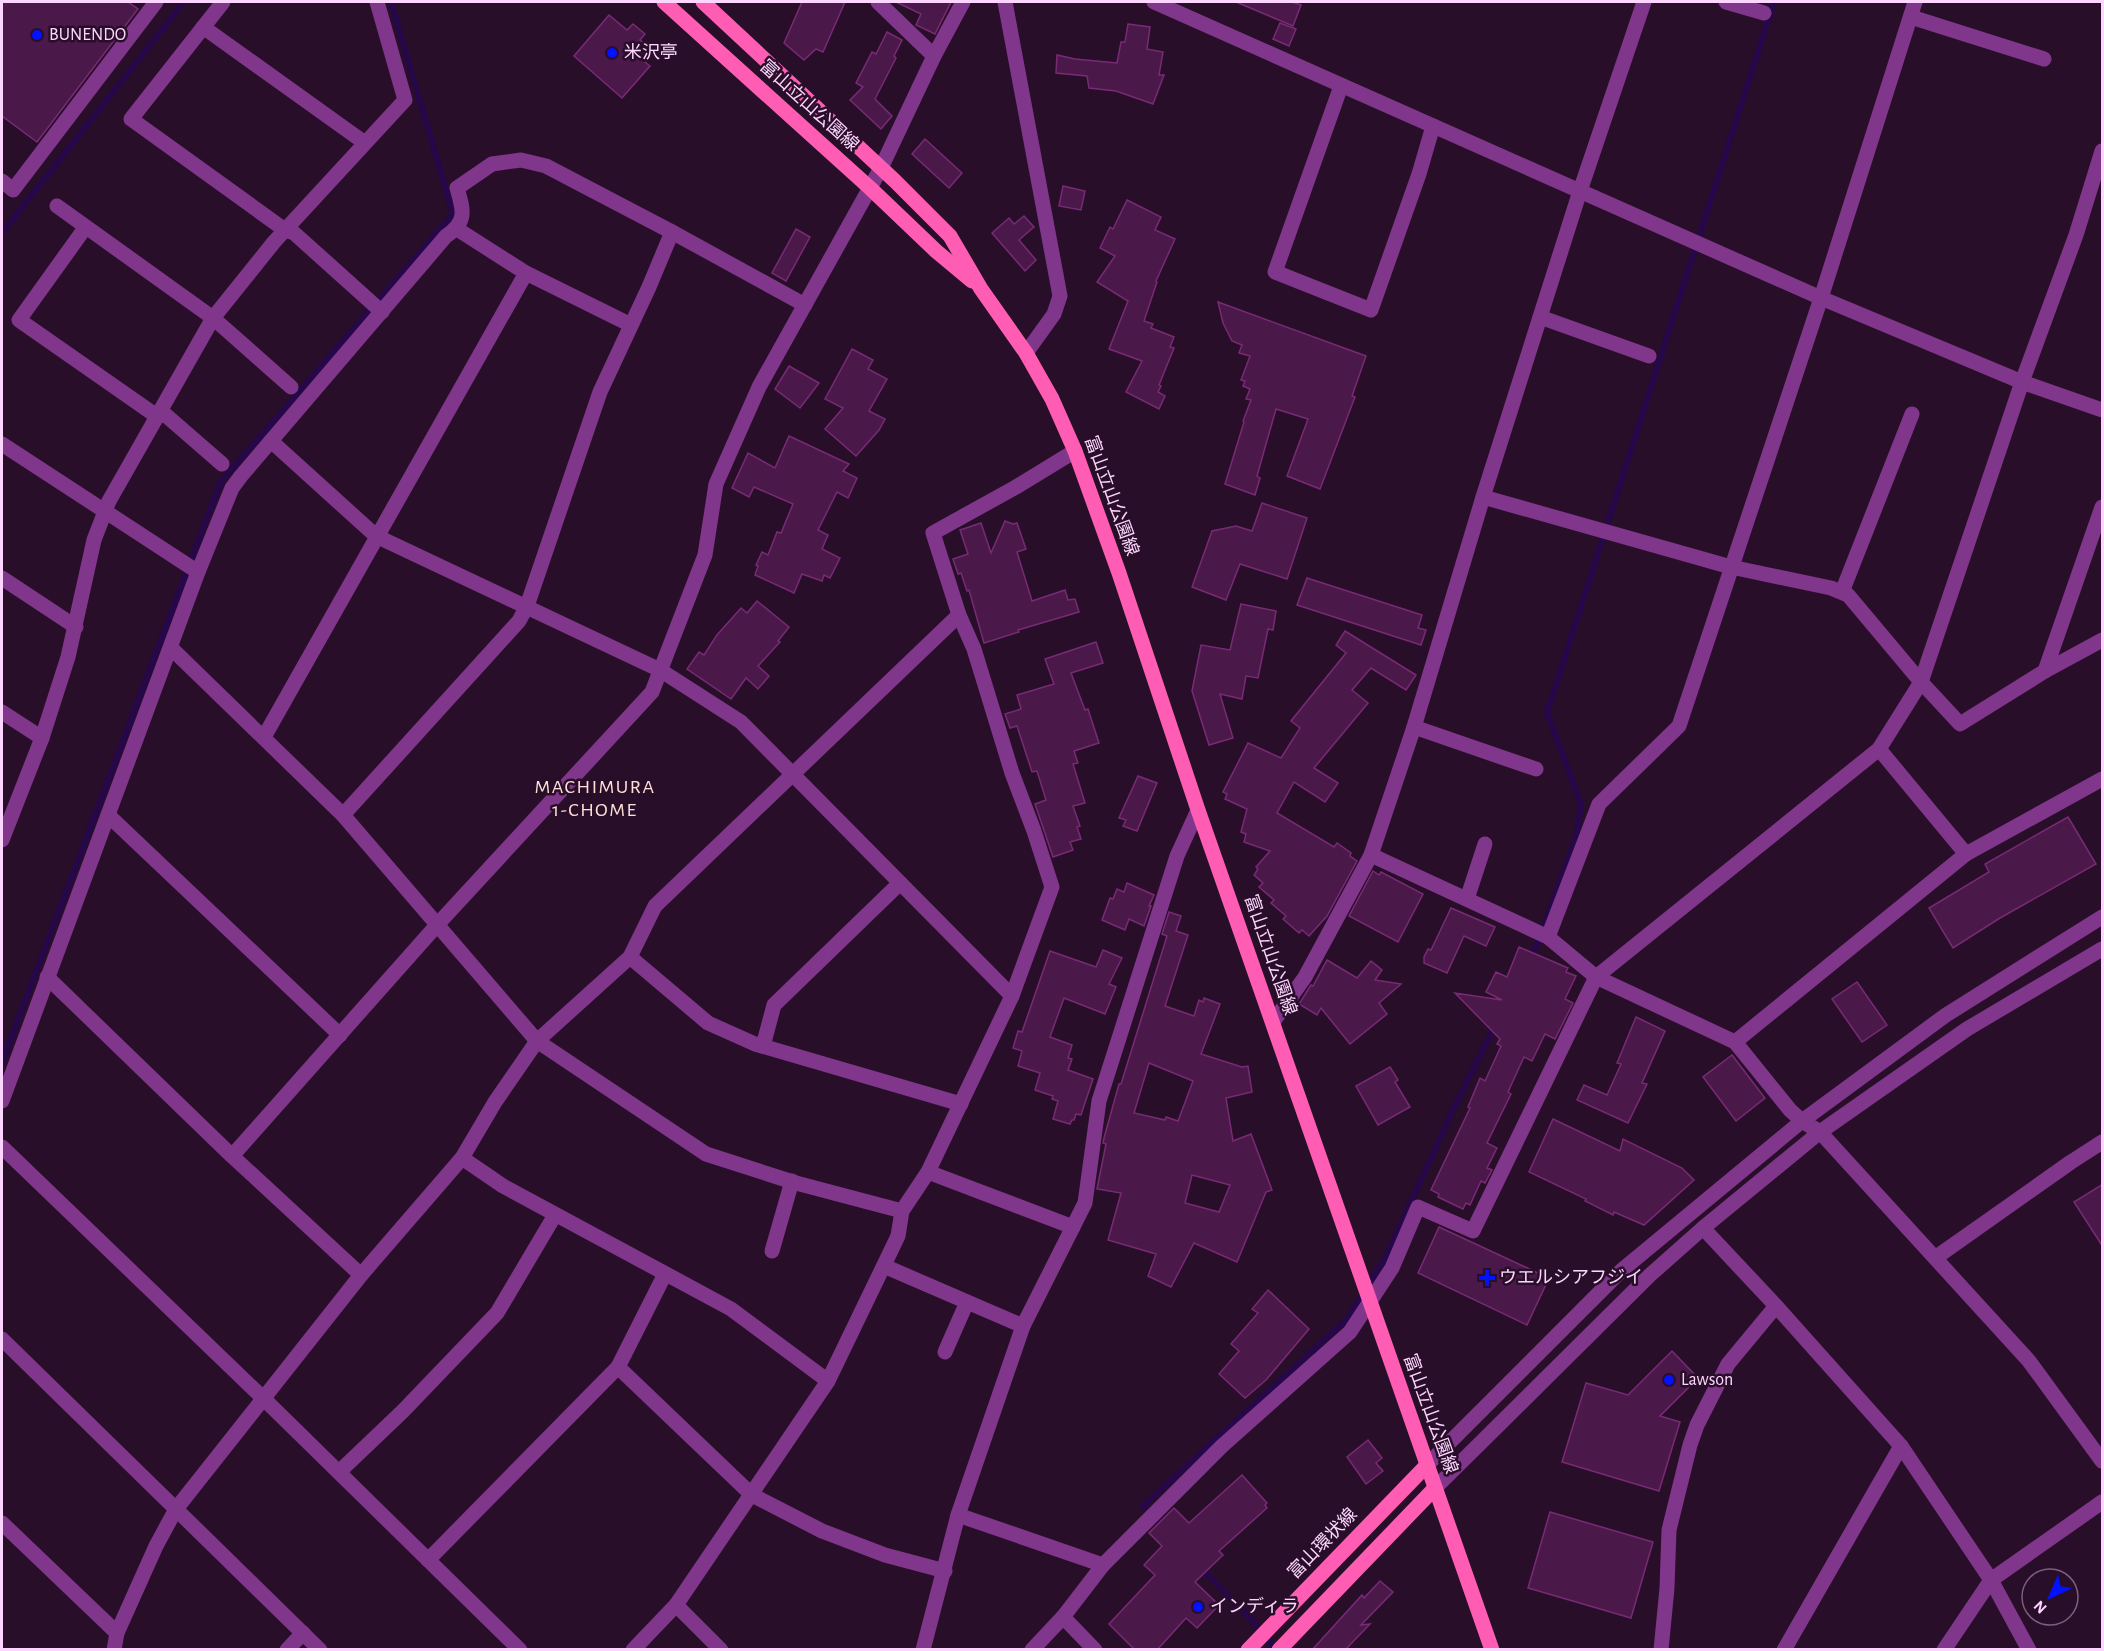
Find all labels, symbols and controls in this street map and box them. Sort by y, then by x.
place label: BUNENDO [49,26,126,44]
marker: BUNENDO [30,28,44,42]
place label: 米沢亭 [624,43,678,62]
marker: 米沢亭 [605,46,619,60]
street label: 富山立山公園線 [756,56,863,155]
street label: 富山立山公園線 [1081,433,1143,558]
district label: MACHIMURA 1-CHOME [535,777,655,820]
street label: 富山立山公園線 [1241,892,1301,1017]
place label: ウエルシアフジイ [1499,1268,1643,1287]
marker: ウエルシアフジイ [1480,1271,1494,1285]
street label: 富山立山公園線 [1400,1351,1462,1476]
place label: Lawson [1681,1371,1733,1389]
marker: Lawson [1662,1373,1676,1387]
street label: 富山環状線 [1284,1504,1361,1583]
north arrow [2020,1567,2080,1627]
place label: インディラ [1210,1596,1299,1616]
text: N [2031,1597,2050,1617]
marker: インディラ [1191,1600,1205,1614]

